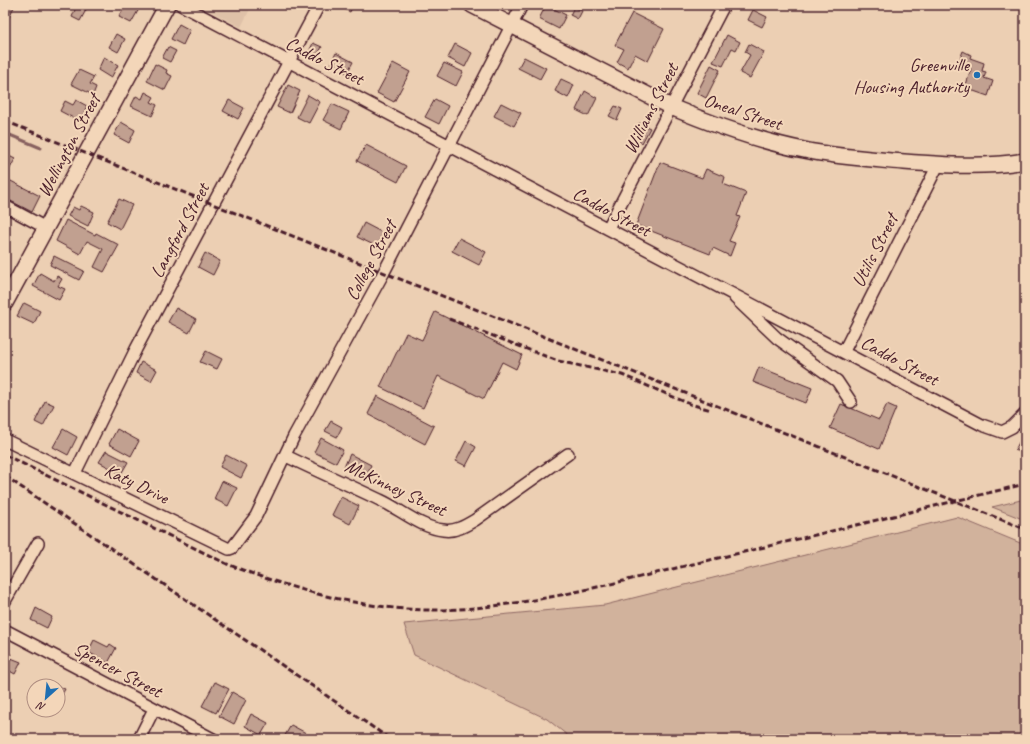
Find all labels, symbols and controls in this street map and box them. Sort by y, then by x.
street label: Caddo Street [281,31,369,92]
place label: Greenville Housing Authority [853,53,971,99]
street label: Williams Street [618,58,685,158]
marker: Greenville Housing Authority [972,70,982,80]
street label: Wellington Street [32,88,107,201]
street label: Oneal Street [701,88,786,136]
street label: Langford Street [145,177,216,282]
street label: Caddo Street [569,181,656,243]
street label: Utilis Street [846,207,905,291]
street label: College Street [340,214,403,305]
street label: Caddo Street [857,330,944,392]
street label: McKinney Street [341,454,451,522]
street label: Katy Drive [101,458,174,510]
street label: Spencer Street [69,637,167,704]
north arrow [26,678,66,718]
text: N [33,698,48,715]

